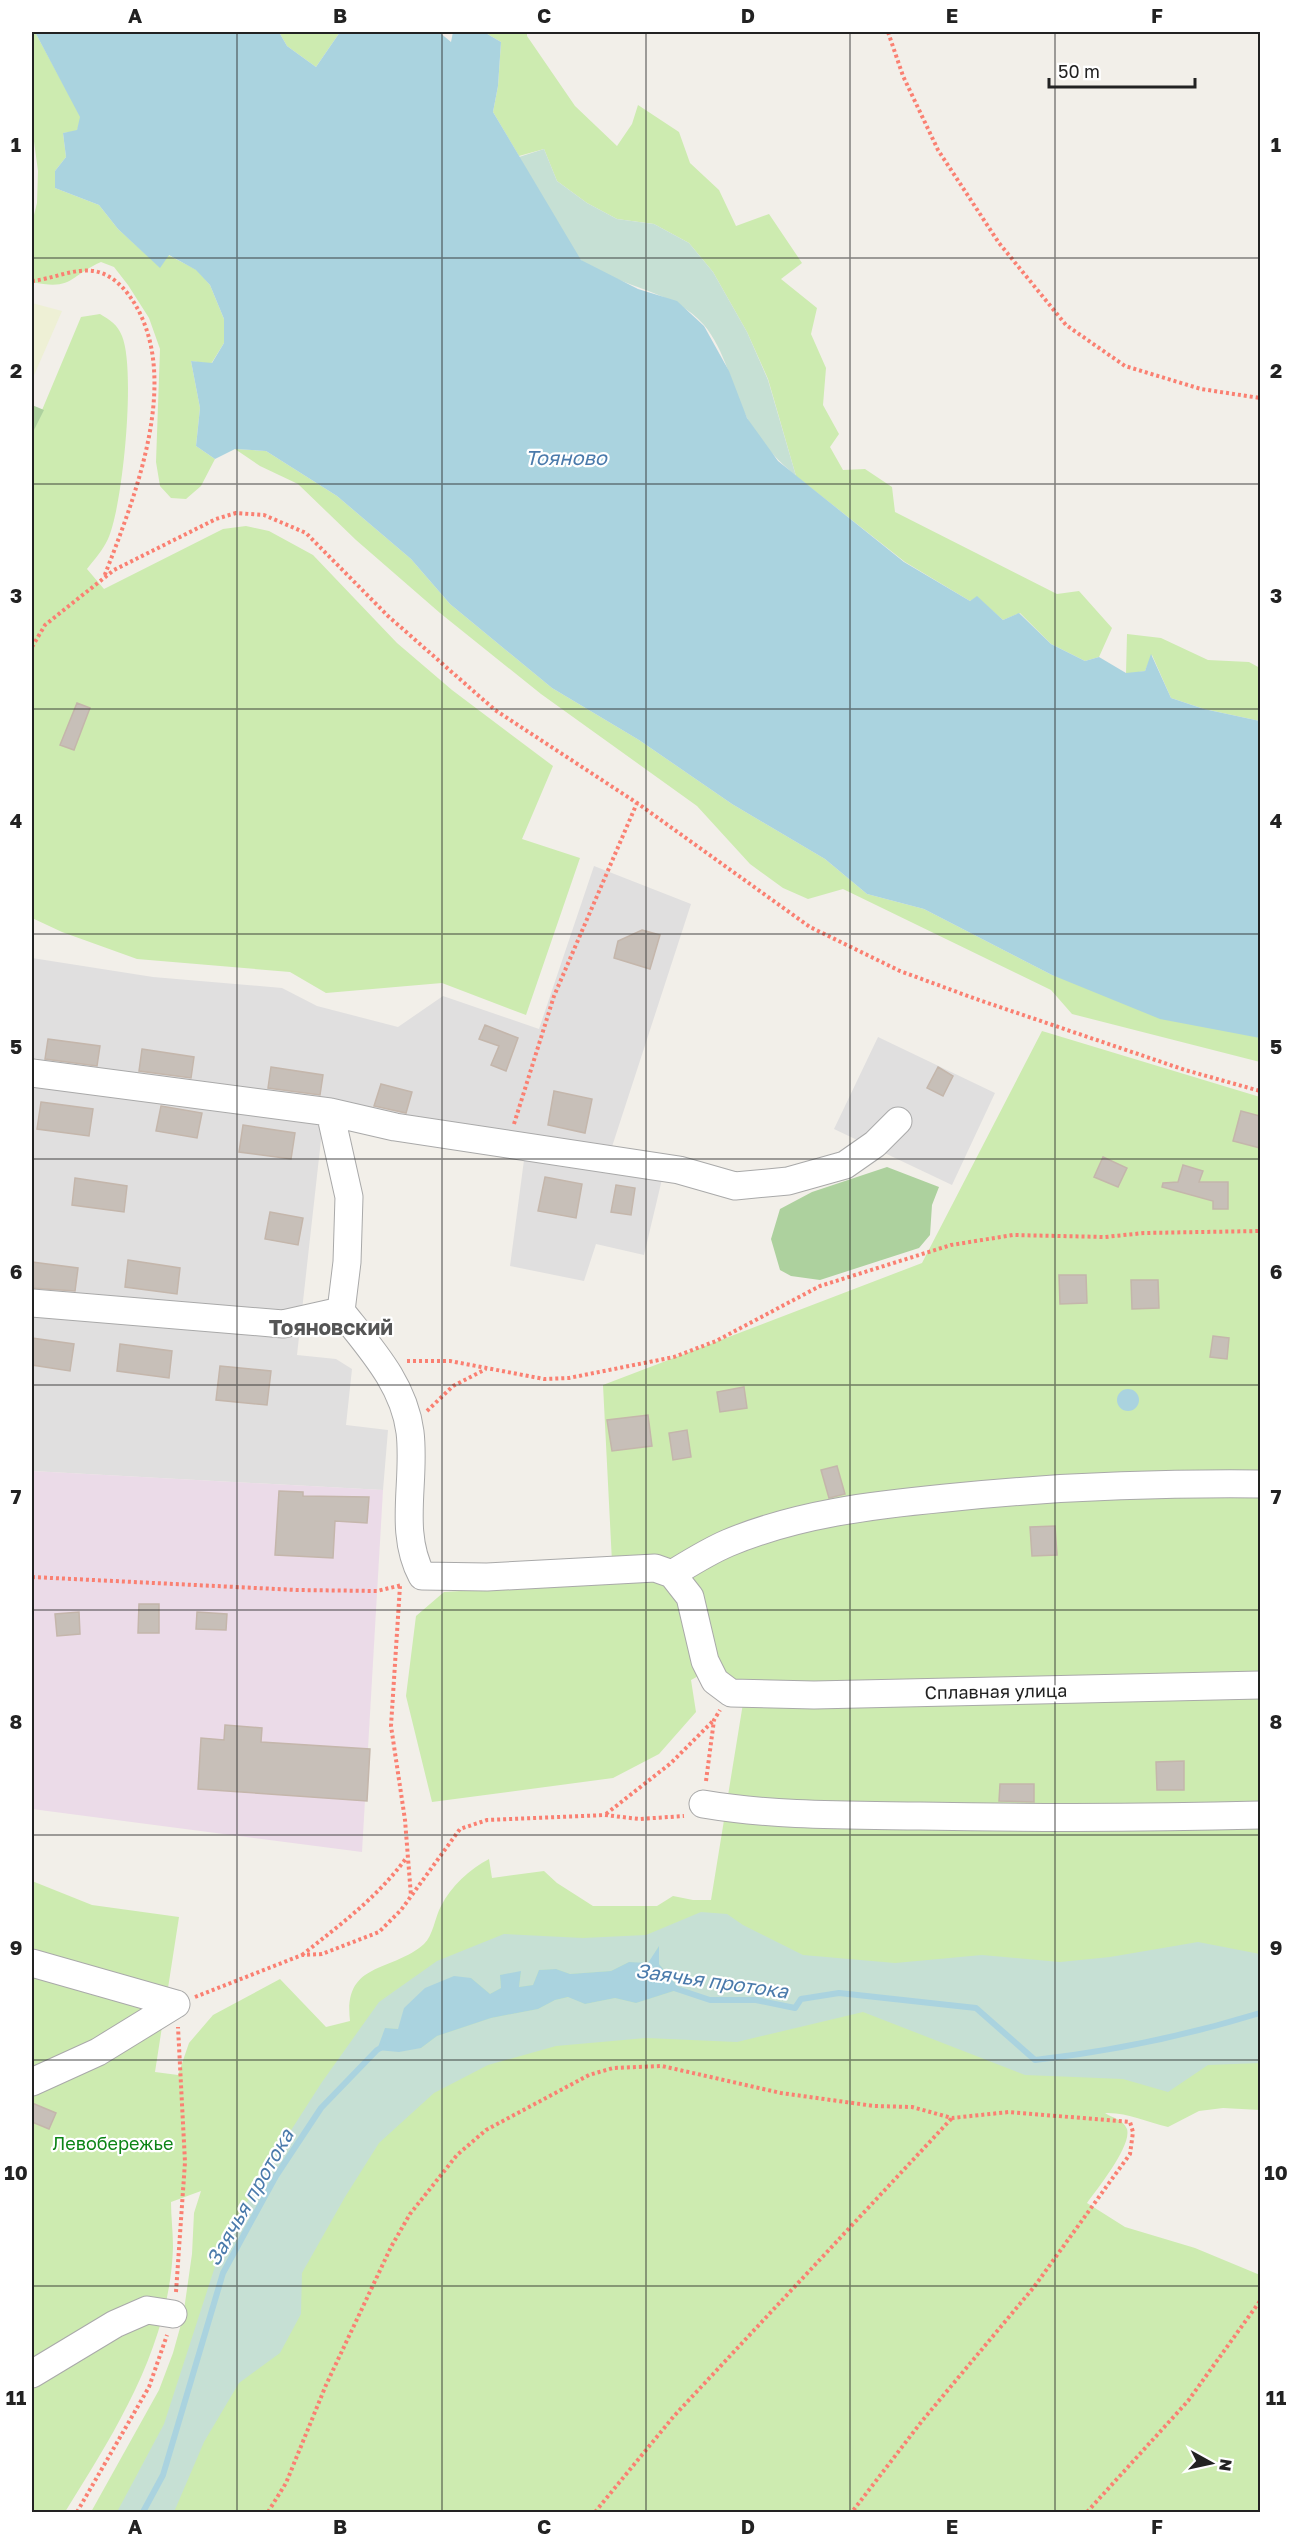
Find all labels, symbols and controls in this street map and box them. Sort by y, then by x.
text: A [128,3,142,27]
text: B [333,3,347,27]
text: C [537,3,551,27]
text: D [741,3,755,27]
text: E [946,3,958,27]
text: F [1151,3,1163,27]
scale bar [1049,51,1194,89]
text: 50 m [1058,60,1100,82]
text: 1 [11,132,21,156]
text: 1 [1271,132,1281,156]
text: 2 [10,358,22,382]
text: 2 [1270,358,1282,382]
water label: Тояново [525,445,608,469]
text: 3 [10,583,22,607]
text: 3 [1270,583,1282,607]
text: 4 [10,808,22,832]
text: 4 [1270,808,1282,832]
text: 5 [10,1034,22,1058]
text: 5 [1270,1034,1282,1058]
text: 6 [10,1259,22,1283]
text: 6 [1270,1259,1282,1283]
district label: Тояновский [269,1314,393,1340]
text: 7 [11,1484,22,1508]
text: 7 [1271,1484,1282,1508]
street label: Сплавная улица [925,1679,1067,1703]
text: 8 [10,1709,22,1733]
text: 8 [1270,1709,1282,1733]
text: 9 [10,1935,22,1959]
text: 9 [1270,1935,1282,1959]
water label: Заячья протока [634,1957,791,2003]
water label: Заячья протока [200,2124,298,2270]
park label: Левобережье [52,2132,174,2154]
text: 10 [4,2160,28,2184]
text: 10 [1264,2160,1288,2184]
text: 11 [6,2385,26,2409]
text: 11 [1266,2385,1286,2409]
north arrow [1181,2433,1241,2493]
text: N [1215,2458,1237,2473]
text: A [128,2514,142,2538]
text: B [333,2514,347,2538]
text: C [537,2514,551,2538]
text: D [741,2514,755,2538]
text: E [946,2514,958,2538]
text: F [1151,2514,1163,2538]

